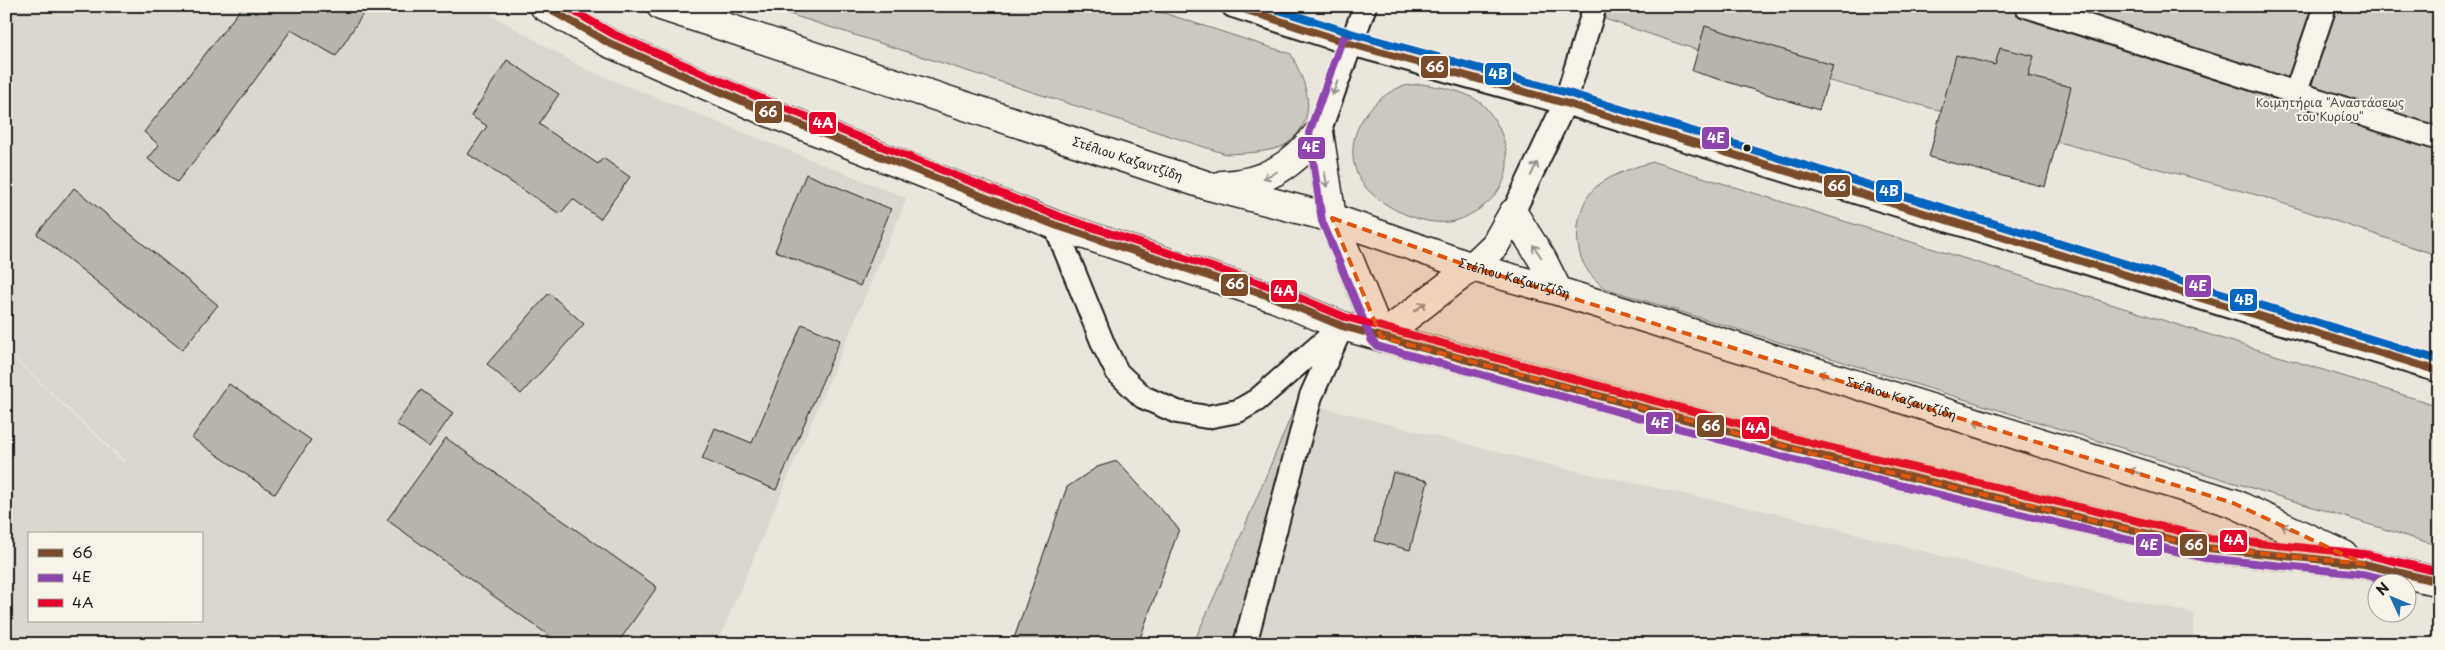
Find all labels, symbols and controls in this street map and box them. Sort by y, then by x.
line badge: 66 [1420,55,1449,79]
text: 66 [1426,56,1444,77]
line badge: 4Β [1484,62,1512,86]
text: 4Β [1488,63,1508,84]
one-way arrow [1330,80,1339,95]
park label: Κοιμητήρια "Αναστάσεως του Κυρίου" [2256,93,2404,125]
line badge: 66 [754,100,783,124]
text: 66 [759,101,777,122]
line badge: 4Α [808,111,837,135]
text: 4Α [813,112,833,133]
line badge: 4Ε [1701,126,1730,150]
text: 4Ε [1707,127,1725,148]
street label: Στέλιου Καζαντζίδη [1070,132,1185,185]
line badge: 4Ε [1297,136,1326,160]
text: 4Ε [1302,136,1320,157]
unlabelled marker [1742,143,1752,153]
one-way arrow [1530,162,1539,177]
one-way arrow [1263,170,1278,180]
one-way arrow [1321,172,1331,188]
line badge: 66 [1823,174,1851,198]
text: 66 [1828,175,1846,196]
line badge: 4Β [1875,179,1903,203]
text: 4Β [1879,180,1899,201]
one-way arrow [1532,245,1542,259]
street label: Στέλιου Καζαντζίδη [1456,253,1572,302]
line badge: 66 [1220,273,1249,297]
text: 66 [1226,273,1244,294]
line badge: 4Ε [2184,274,2212,298]
text: 4Ε [2189,275,2207,296]
line badge: 4Α [1270,279,1298,303]
text: 4Α [1274,280,1294,301]
line badge: 4Β [2229,288,2258,312]
text: 4Β [2234,289,2254,310]
one-way arrow [1413,302,1426,313]
one-way arrow [1818,370,1834,380]
street label: Στέλιου Καζαντζίδη [1844,372,1959,424]
line badge: 4Ε [1645,411,1674,435]
text: 4Ε [1651,412,1669,433]
line badge: 66 [1696,414,1725,438]
text: 66 [1702,415,1720,436]
line badge: 4Α [1741,416,1770,440]
text: 4Α [1746,417,1766,438]
one-way arrow [1973,418,1989,428]
one-way arrow [2128,467,2144,477]
one-way arrow [2281,523,2296,533]
line badge: 4Α [2219,529,2248,553]
text: 4Α [2224,529,2244,550]
legend [28,532,202,622]
line badge: 4Ε [2135,533,2163,557]
line badge: 66 [2179,533,2208,557]
text: 4Ε [2140,534,2158,555]
text: 66 [2185,534,2203,555]
text: 66 [72,540,93,563]
text: 4Ε [72,564,91,587]
north arrow [2368,572,2418,622]
text: N [2371,577,2394,600]
text: 4Α [72,590,93,613]

